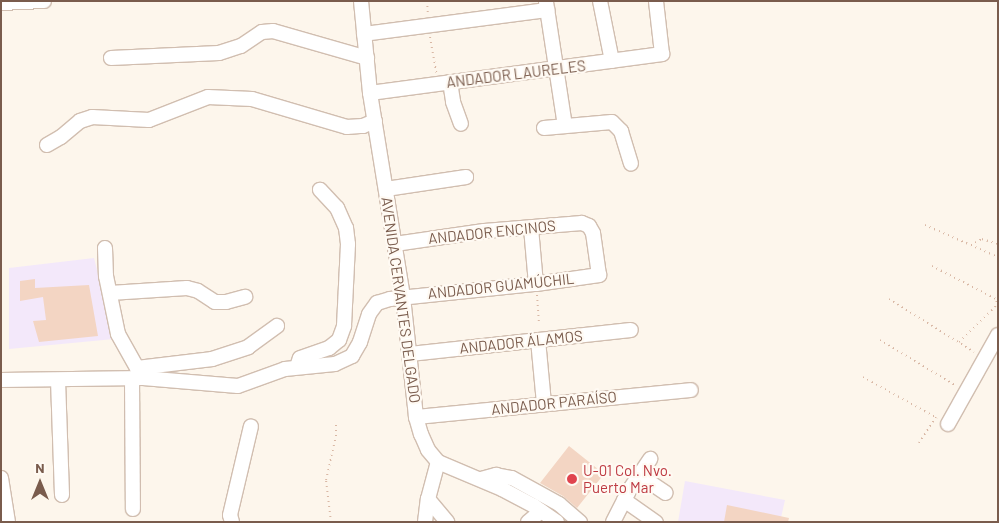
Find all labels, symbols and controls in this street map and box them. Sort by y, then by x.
street label: ANDADOR LAURELES [445,57,587,91]
street label: AVENIDA CERVANTES DELGADO [378,196,424,404]
street label: ANDADOR ENCINOS [427,216,557,248]
street label: ANDADOR GUAMÚCHIL [427,269,575,303]
street label: ANDADOR ÁLAMOS [458,327,584,357]
street label: ANDADOR PARAÍSO [490,387,618,419]
north arrow [15,458,65,508]
text: N [35,459,45,476]
place label: U-01 Col. Nvo. Puerto Mar [583,461,672,496]
marker: U-01 Col. Nvo. Puerto Mar [565,472,579,486]

